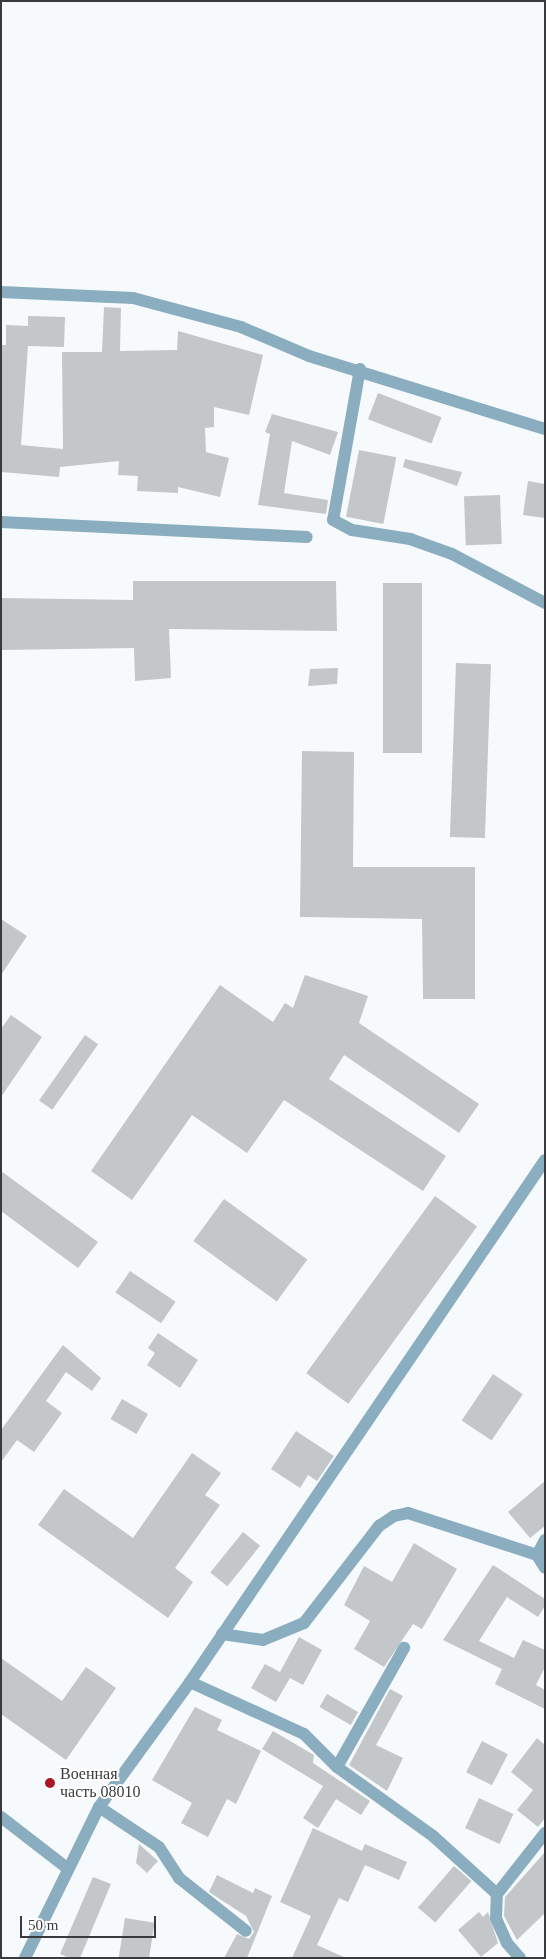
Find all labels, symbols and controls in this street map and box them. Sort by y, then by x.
place label: Военная часть 08010 [60,1764,141,1802]
marker: Военная часть 08010 [44,1777,56,1789]
scale bar [22,1906,159,1938]
text: 50 m [28,1917,58,1933]

